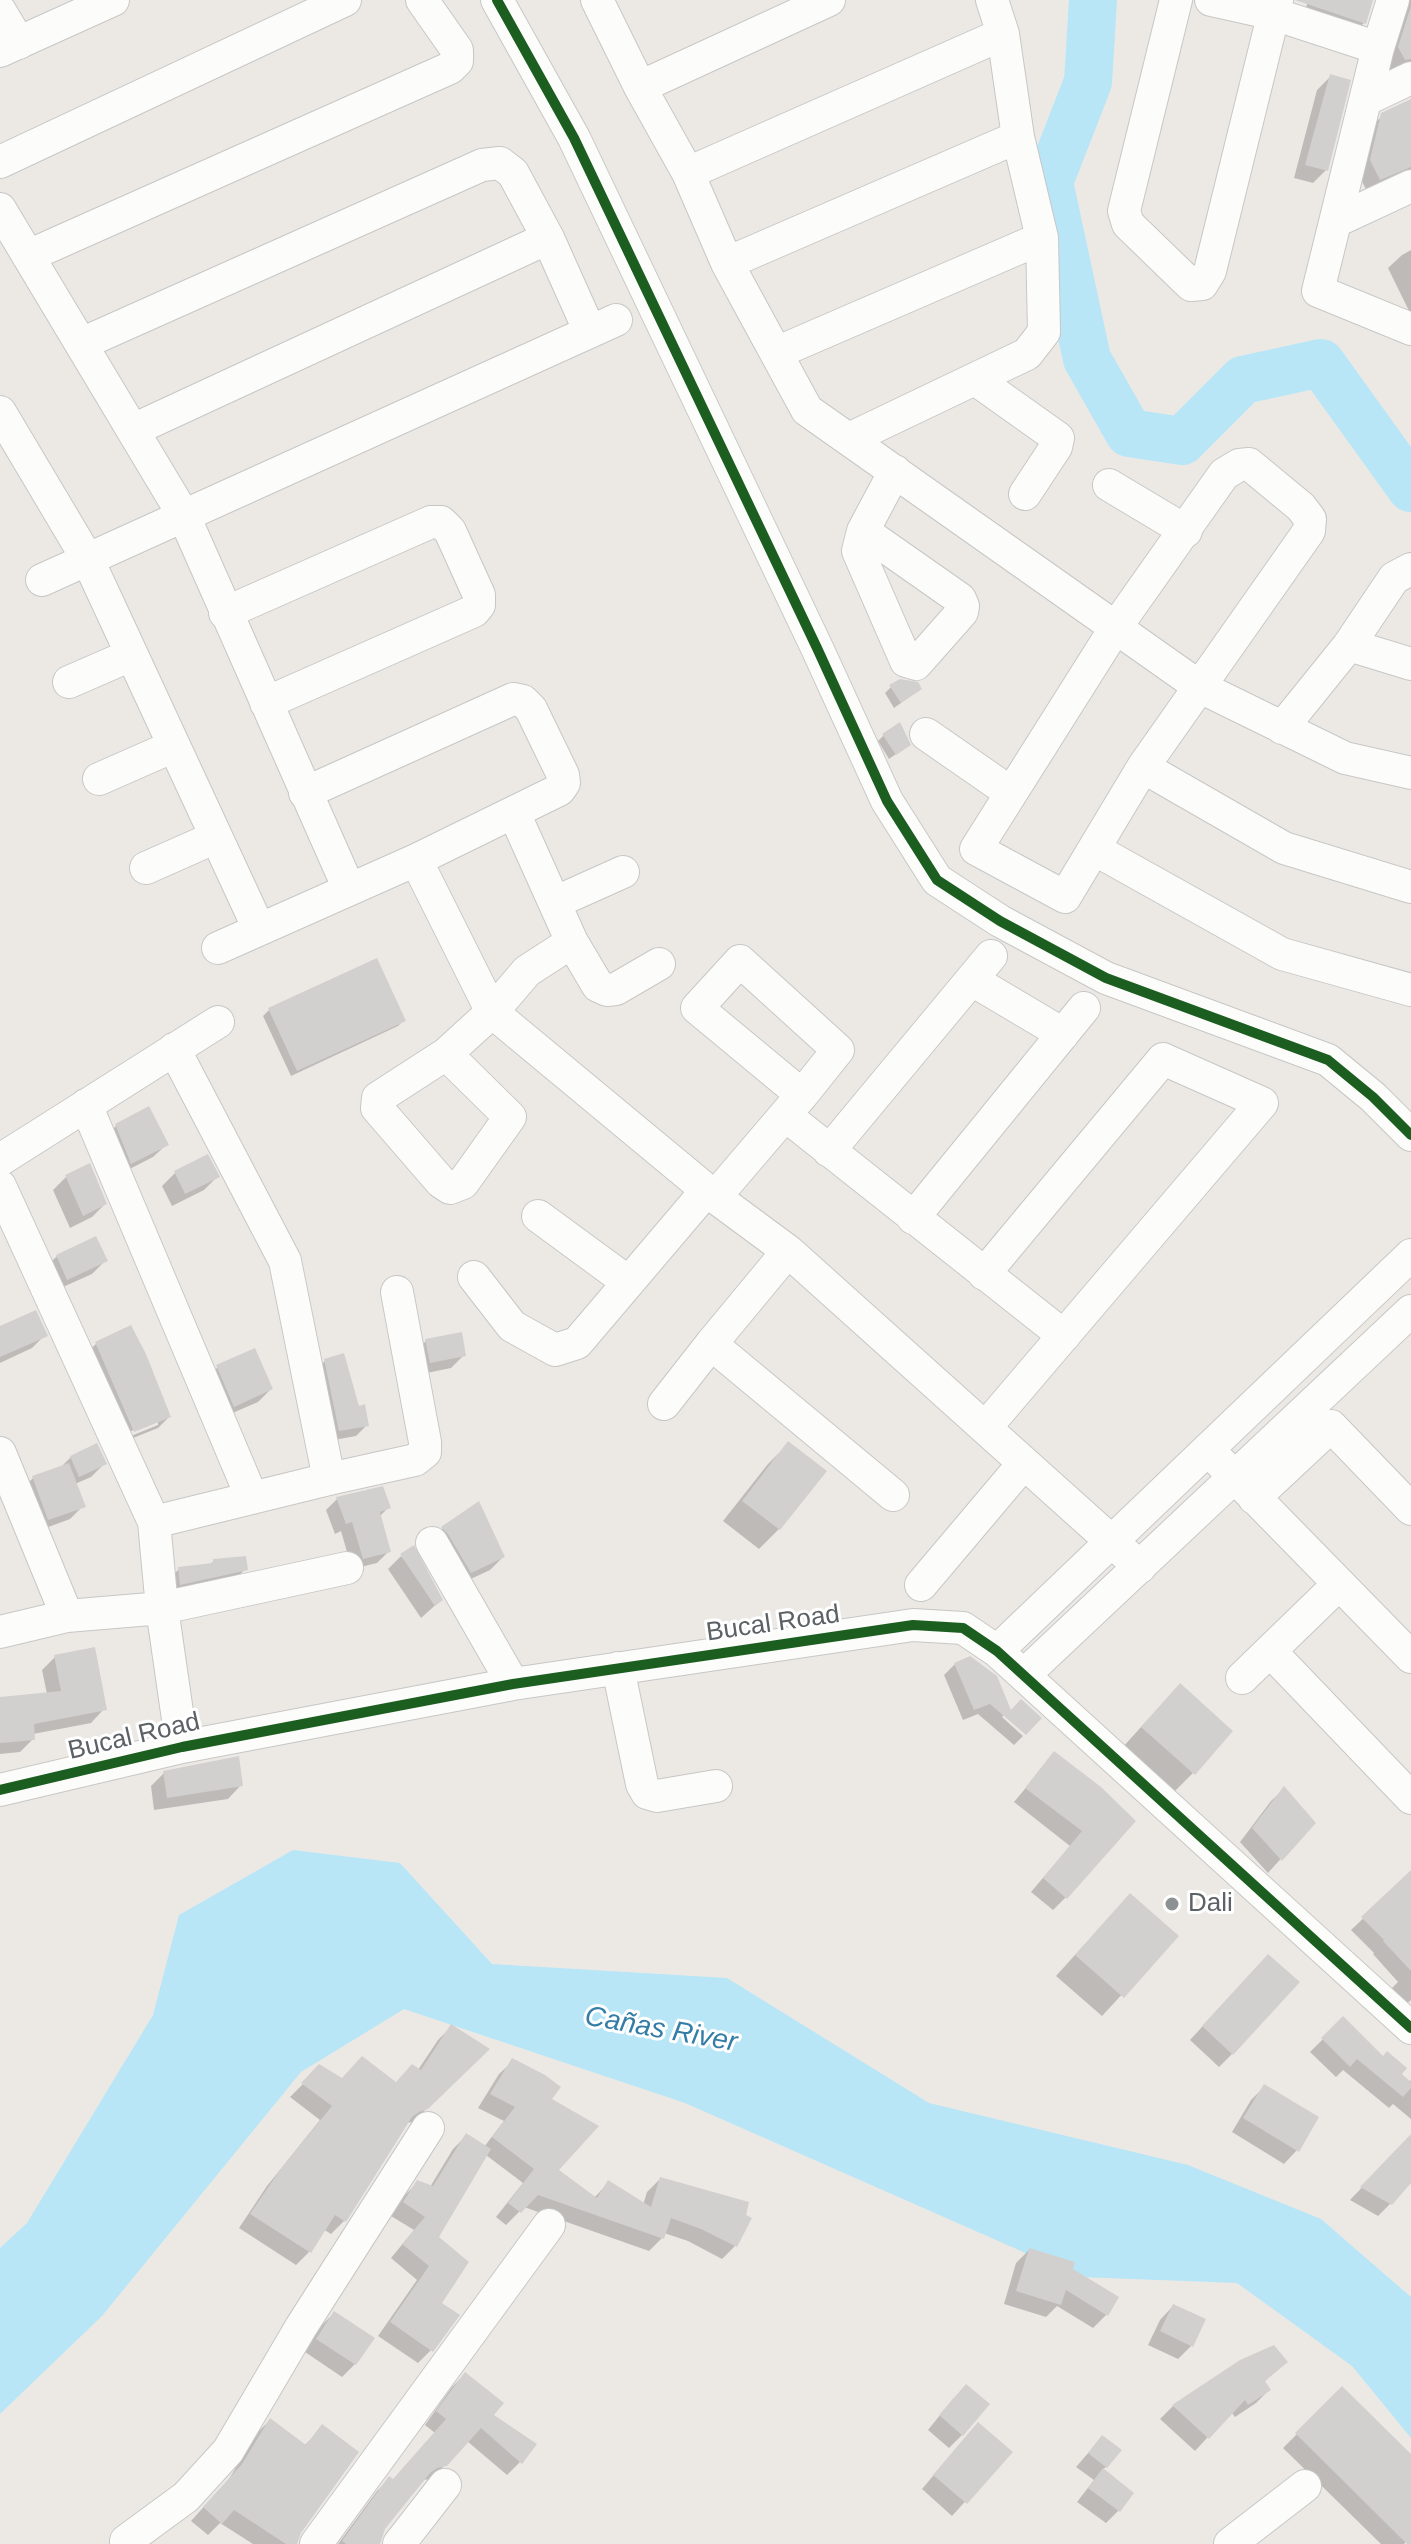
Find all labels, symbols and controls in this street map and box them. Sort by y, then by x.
street label: Bucal Road [704,1599,842,1649]
street label: Bucal Road [65,1707,203,1767]
place label: Dali [1188,1888,1233,1920]
marker: Dali [1163,1895,1181,1913]
water label: Cañas River [582,2000,740,2060]

